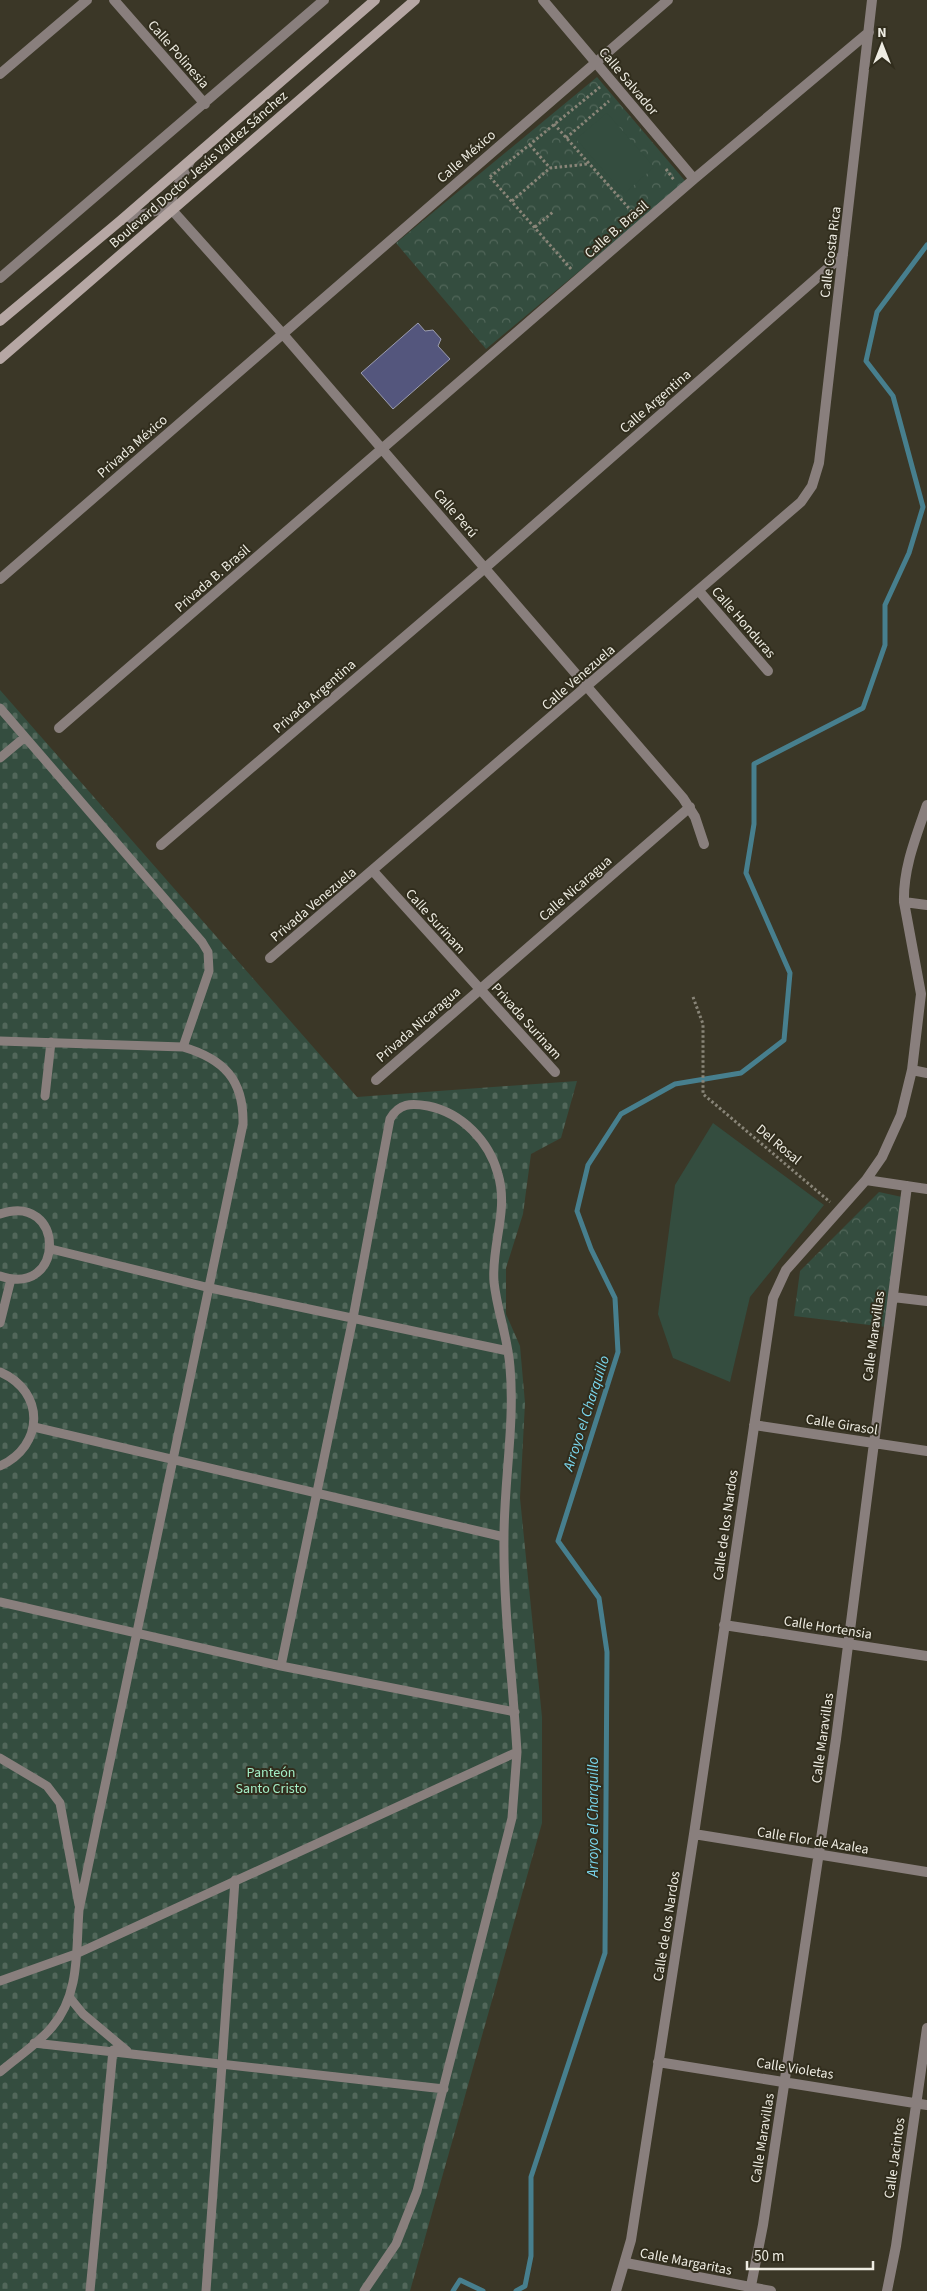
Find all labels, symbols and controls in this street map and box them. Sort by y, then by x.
street label: Calle Polinesia [143,16,214,93]
north arrow [857,20,907,70]
text: N [877,23,887,43]
street label: Calle Salvador [594,43,663,120]
street label: Boulevard Doctor Jesús Valdez Sánchez [105,86,292,253]
street label: Calle México [433,125,501,188]
street label: Calle B. Brasil [580,196,653,263]
street label: Calle Costa Rica [815,205,847,299]
street label: Calle Argentina [616,365,696,438]
street label: Privada México [93,410,172,483]
street label: Calle Perú [428,485,482,542]
street label: Privada B. Brasil [170,540,255,617]
street label: Calle Honduras [706,582,780,663]
street label: Calle Venezuela [538,640,620,715]
street label: Privada Argentina [269,655,360,738]
street label: Calle Nicaragua [535,851,617,926]
street label: Privada Venezuela [266,863,361,947]
street label: Calle Surinam [401,885,470,959]
street label: Privada Surinam [486,979,566,1064]
street label: Privada Nicaragua [372,982,465,1067]
street label: Del Rosal [751,1120,806,1170]
street label: Calle Maravillas [858,1290,890,1382]
water label: Arroyo el Charquillo [558,1352,615,1475]
street label: Calle Girasol [804,1409,880,1441]
street label: Calle de los Nardos [708,1469,744,1582]
street label: Calle Hortensia [782,1611,873,1645]
street label: Calle Maravillas [807,1692,839,1784]
water label: Arroyo el Charquillo [583,1757,604,1878]
park label: Panteón Santo Cristo [235,1763,307,1799]
street label: Calle Flor de Azalea [756,1822,870,1860]
street label: Calle de los Nardos [648,1870,686,1983]
street label: Calle Violetas [755,2053,835,2085]
street label: Calle Maravillas [746,2092,780,2185]
street label: Calle Jacintos [879,2116,911,2200]
scale bar [747,2238,873,2270]
street label: Calle Margaritas [638,2243,734,2281]
text: 50 m [754,2246,784,2267]

